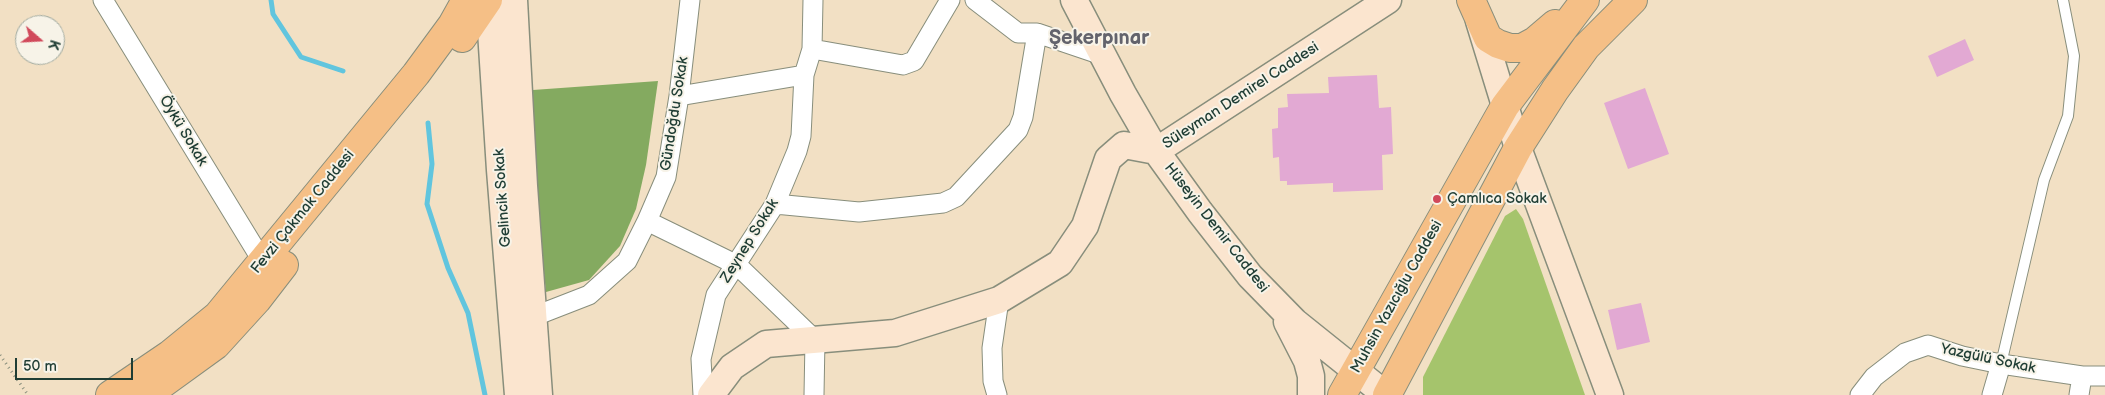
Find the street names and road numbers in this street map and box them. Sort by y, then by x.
street label: Süleyman Demirel Caddesi [1159,39,1323,153]
street label: Gündoğdu Sokak [657,56,693,172]
street label: Öykü Sokak [155,92,211,170]
street label: Fevzi Çakmak Caddesi [247,146,359,278]
street label: Gelincik Sokak [491,148,515,248]
street label: Hüseyin Demir Caddesi [1160,160,1272,296]
street label: Zeynep Sokak [717,196,783,286]
street label: Muhsin Yazıcığlu Caddesi [1347,217,1447,377]
street label: Yazgülü Sokak [1939,340,2037,378]

